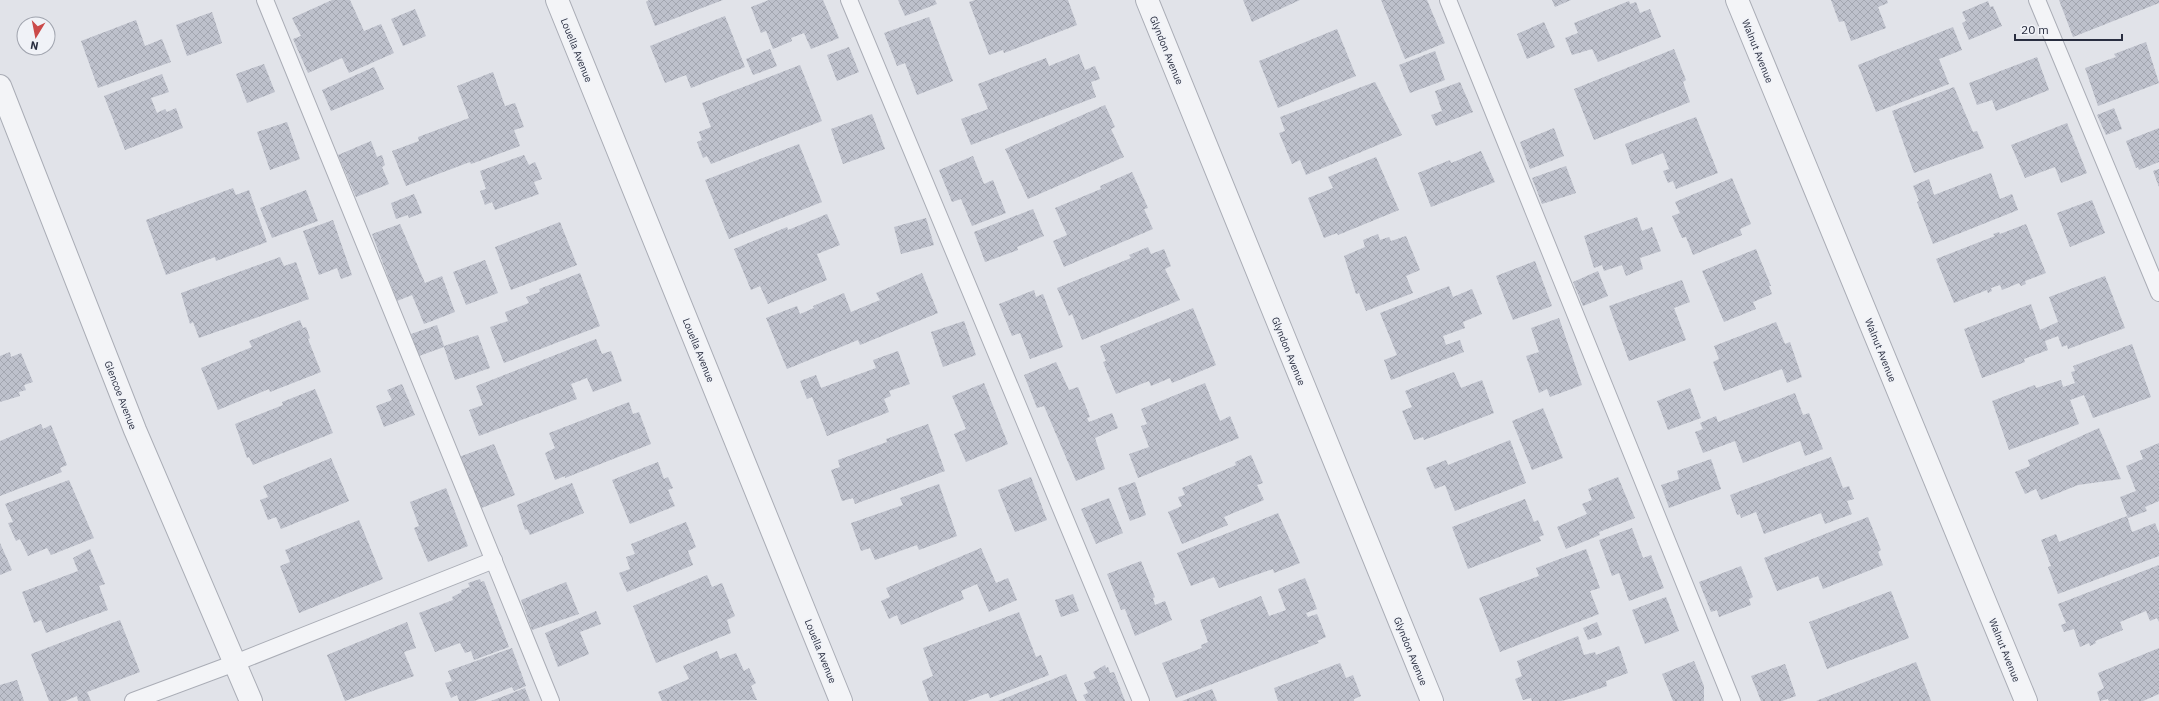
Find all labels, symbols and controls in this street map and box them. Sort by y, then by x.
street label: Glyndon Avenue [1147,14,1186,87]
north arrow [16,16,56,56]
street label: Louella Avenue [558,16,596,85]
scale bar [2015,16,2122,42]
street label: Walnut Avenue [1739,17,1776,85]
text: 20 m [2021,22,2049,37]
text: N [29,38,39,53]
street label: Glyndon Avenue [1269,315,1308,388]
street label: Louella Avenue [680,316,718,385]
street label: Walnut Avenue [1862,316,1899,384]
street label: Glencoe Avenue [101,359,140,432]
street label: Glyndon Avenue [1391,615,1430,688]
street label: Walnut Avenue [1986,616,2023,684]
street label: Louella Avenue [802,617,840,686]

